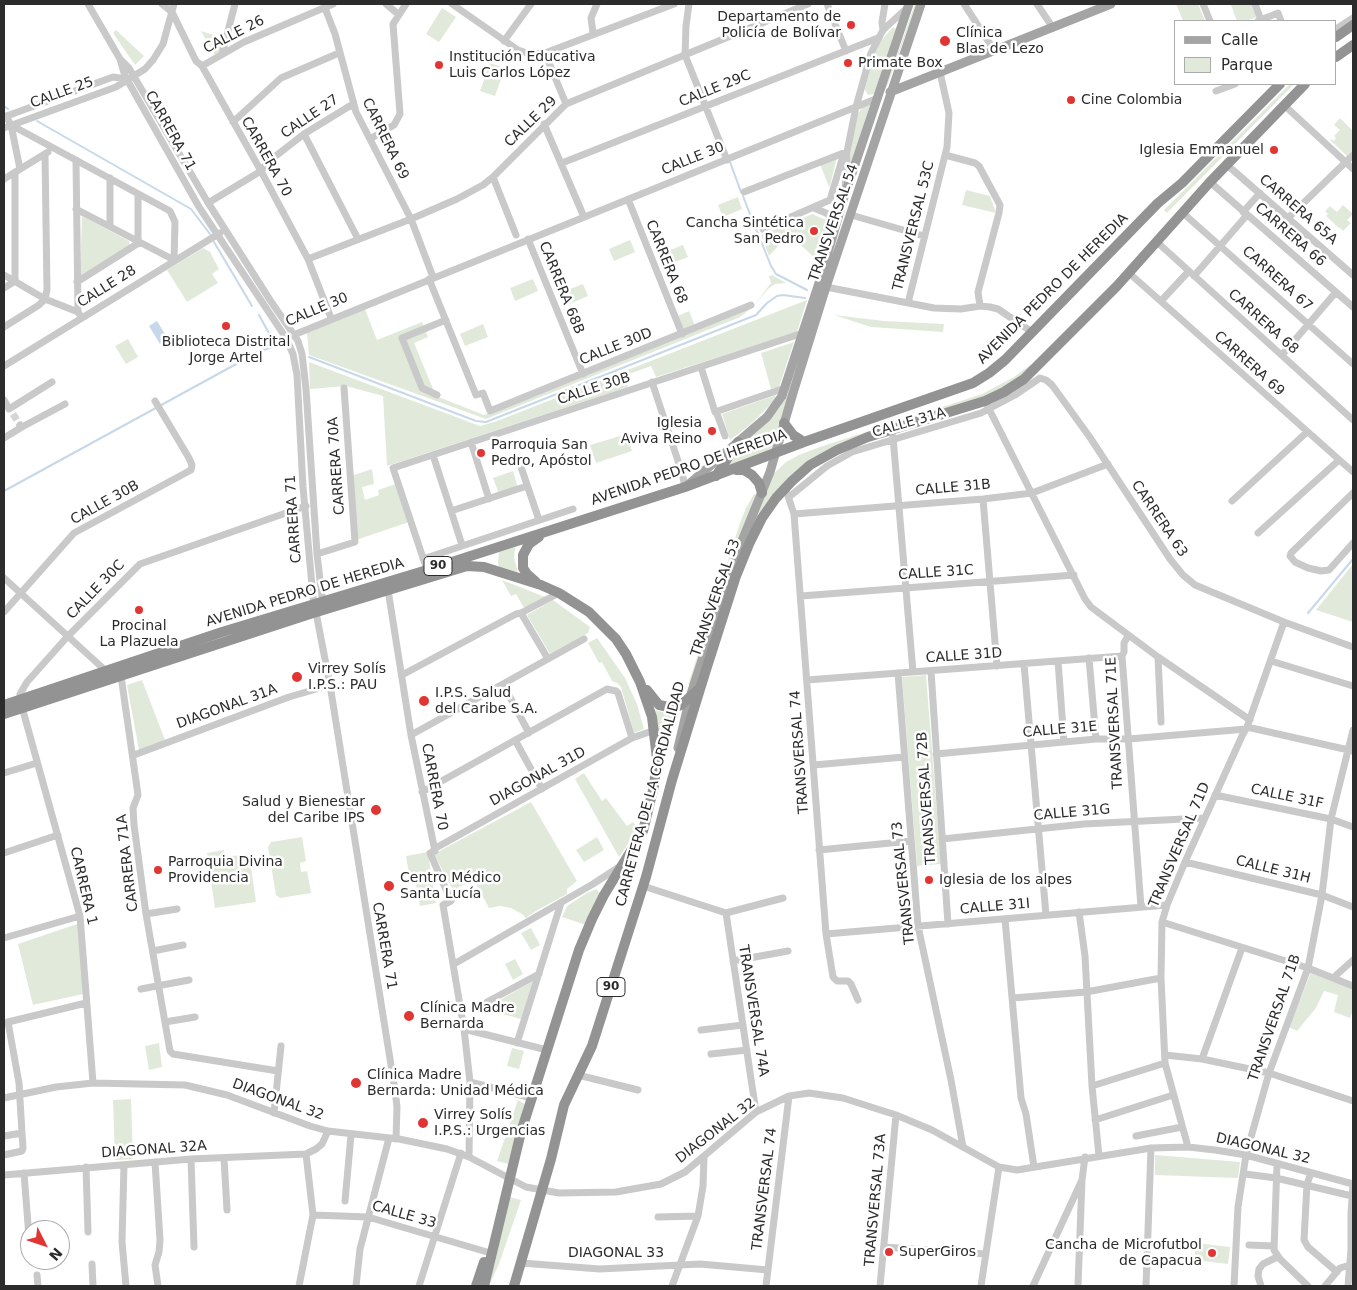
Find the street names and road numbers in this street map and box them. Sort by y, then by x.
street label: CALLE 26 [201,13,267,57]
street label: CALLE 29C [677,67,753,111]
street label: CALLE 25 [28,74,96,112]
street label: CARRERA 71 [141,88,199,174]
street label: CALLE 27 [278,92,342,142]
street label: CALLE 29 [501,93,561,151]
street label: CARRERA 69 [358,95,412,183]
street label: CARRERA 70 [237,114,295,200]
street label: CALLE 30 [659,139,727,179]
street label: TRANSVERSAL 53C [890,159,938,293]
street label: TRANSVERSAL 54 [806,162,862,284]
street label: CARRERA 65A [1255,171,1341,249]
street label: CARRERA 66 [1251,200,1329,270]
street label: AVENIDA PEDRO DE HEREDIA [974,210,1132,368]
street label: CARRERA 68 [642,218,690,306]
street label: CARRERA 68B [535,239,587,337]
street label: CARRERA 67 [1238,243,1316,315]
street label: CALLE 28 [75,262,139,312]
street label: CARRERA 68 [1224,286,1302,358]
street label: CALLE 30 [283,289,351,331]
street label: CALLE 30D [577,325,655,369]
street label: CARRERA 69 [1210,328,1288,400]
street label: CALLE 30B [555,369,633,409]
street label: CALLE 31A [870,405,948,441]
street label: CARRERA 70A [325,416,349,516]
street label: AVENIDA PEDRO DE HEREDIA [589,427,789,509]
street label: CARRERA 71 [283,474,305,564]
street label: CALLE 31B [915,476,991,500]
street label: CALLE 30B [68,477,142,529]
street label: CARRERA 63 [1127,478,1191,560]
street label: TRANSVERSAL 53 [688,537,744,659]
street label: AVENIDA PEDRO DE HEREDIA [204,555,406,631]
road number: 90 [424,556,452,576]
street label: CALLE 30C [64,557,128,623]
street label: CALLE 31C [898,562,974,584]
street label: CALLE 31D [925,645,1003,667]
street label: TRANSVERSAL 71E [1103,656,1127,790]
street label: CARRETERA DE LA CORDIALIDAD [613,680,689,908]
street label: DIAGONAL 31A [174,681,280,733]
street label: TRANSVERSAL 74 [787,690,813,814]
street label: CALLE 31E [1022,718,1098,742]
street label: TRANSVERSAL 72B [914,731,940,865]
street label: CARRERA 70 [417,742,451,832]
street label: DIAGONAL 31D [487,744,589,810]
street label: TRANSVERSAL 71D [1146,780,1214,910]
street label: CALLE 31F [1249,781,1325,813]
street label: CALLE 31G [1033,801,1111,825]
street label: CARRERA 71A [114,813,142,913]
street label: TRANSVERSAL 73 [889,821,919,945]
street label: CARRERA 1 [66,845,100,927]
street label: CALLE 31H [1234,853,1312,887]
street label: CALLE 31I [959,896,1031,918]
street label: CARRERA 71 [368,901,400,991]
street label: TRANSVERSAL 74A [734,944,772,1078]
street label: TRANSVERSAL 71B [1245,952,1305,1084]
road number: 90 [597,978,625,996]
street label: DIAGONAL 32 [230,1076,326,1124]
street label: DIAGONAL 32 [673,1095,759,1167]
street label: TRANSVERSAL 74 [749,1127,781,1251]
street label: DIAGONAL 32 [1214,1130,1312,1168]
street label: TRANSVERSAL 73A [862,1133,890,1267]
street label: DIAGONAL 32A [101,1138,207,1162]
street label: CALLE 33 [370,1198,438,1232]
street label: DIAGONAL 33 [568,1245,664,1261]

